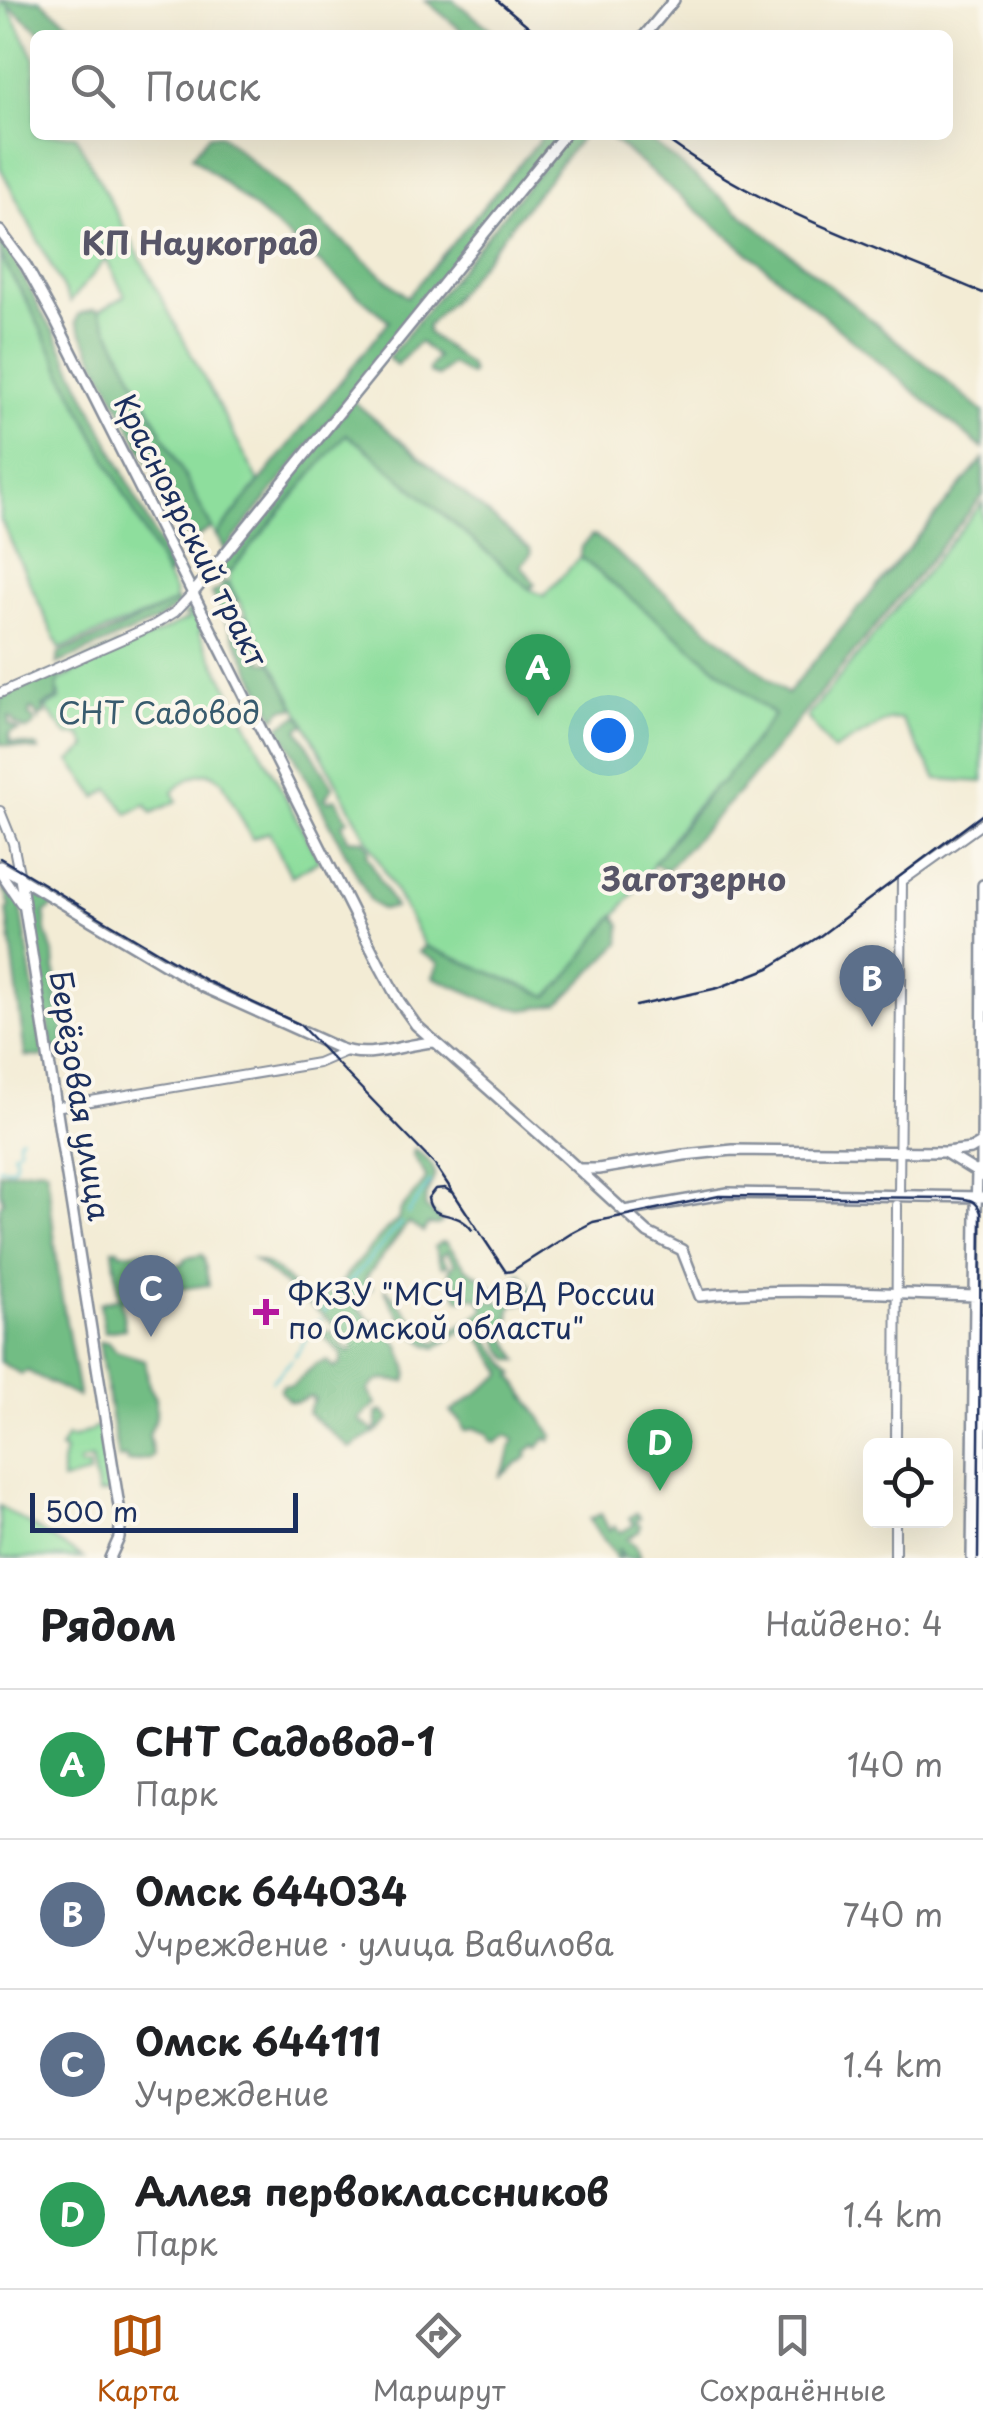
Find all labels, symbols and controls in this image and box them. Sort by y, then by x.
search box [30,30,953,140]
text: Поиск [145,57,260,114]
icon: search [65,58,120,113]
district label: КП Наукоград [82,218,318,266]
street label: Красноярский тракт [104,386,281,674]
pin: A [506,634,570,716]
park label: СНТ Садовод [58,689,260,734]
your location [583,710,634,761]
district label: Заготзерно [601,854,786,902]
pin: B [840,944,904,1027]
street label: Берёзовая улица [40,967,123,1224]
pin: C [118,1254,184,1337]
place label: ФКЗУ "МСЧ МВД России по Омской области" [288,1270,655,1349]
marker: ФКЗУ "МСЧ МВД России по Омской области" [253,1299,279,1325]
pin: D [628,1408,692,1491]
map controls [863,1438,953,1528]
button: locate [863,1438,953,1528]
scale bar [30,1488,298,1532]
text: 500 m [45,1489,138,1532]
text: Рядом [40,1592,177,1655]
text: Найдено: 4 [765,1599,943,1647]
text: СНТ Садовод-1 [135,1712,435,1769]
text: A [60,1740,85,1788]
text: 140 m [847,1740,943,1788]
text: Парк [135,1769,218,1817]
text: Омск 644034 [135,1862,407,1919]
text: B [62,1890,83,1938]
text: 740 m [842,1890,943,1938]
text: Учреждение · улица Вавилова [135,1919,614,1967]
text: Омск 644111 [135,2012,381,2069]
text: C [60,2040,85,2088]
text: 1.4 km [843,2040,943,2088]
text: Учреждение [135,2069,329,2117]
text: Аллея первоклассников [135,2162,609,2219]
text: D [60,2190,85,2238]
text: 1.4 km [843,2190,943,2238]
text: Парк [135,2219,218,2267]
tab: Карта [97,2308,179,2411]
tab: Маршрут [373,2308,505,2411]
tab: Сохранённые [699,2308,886,2411]

